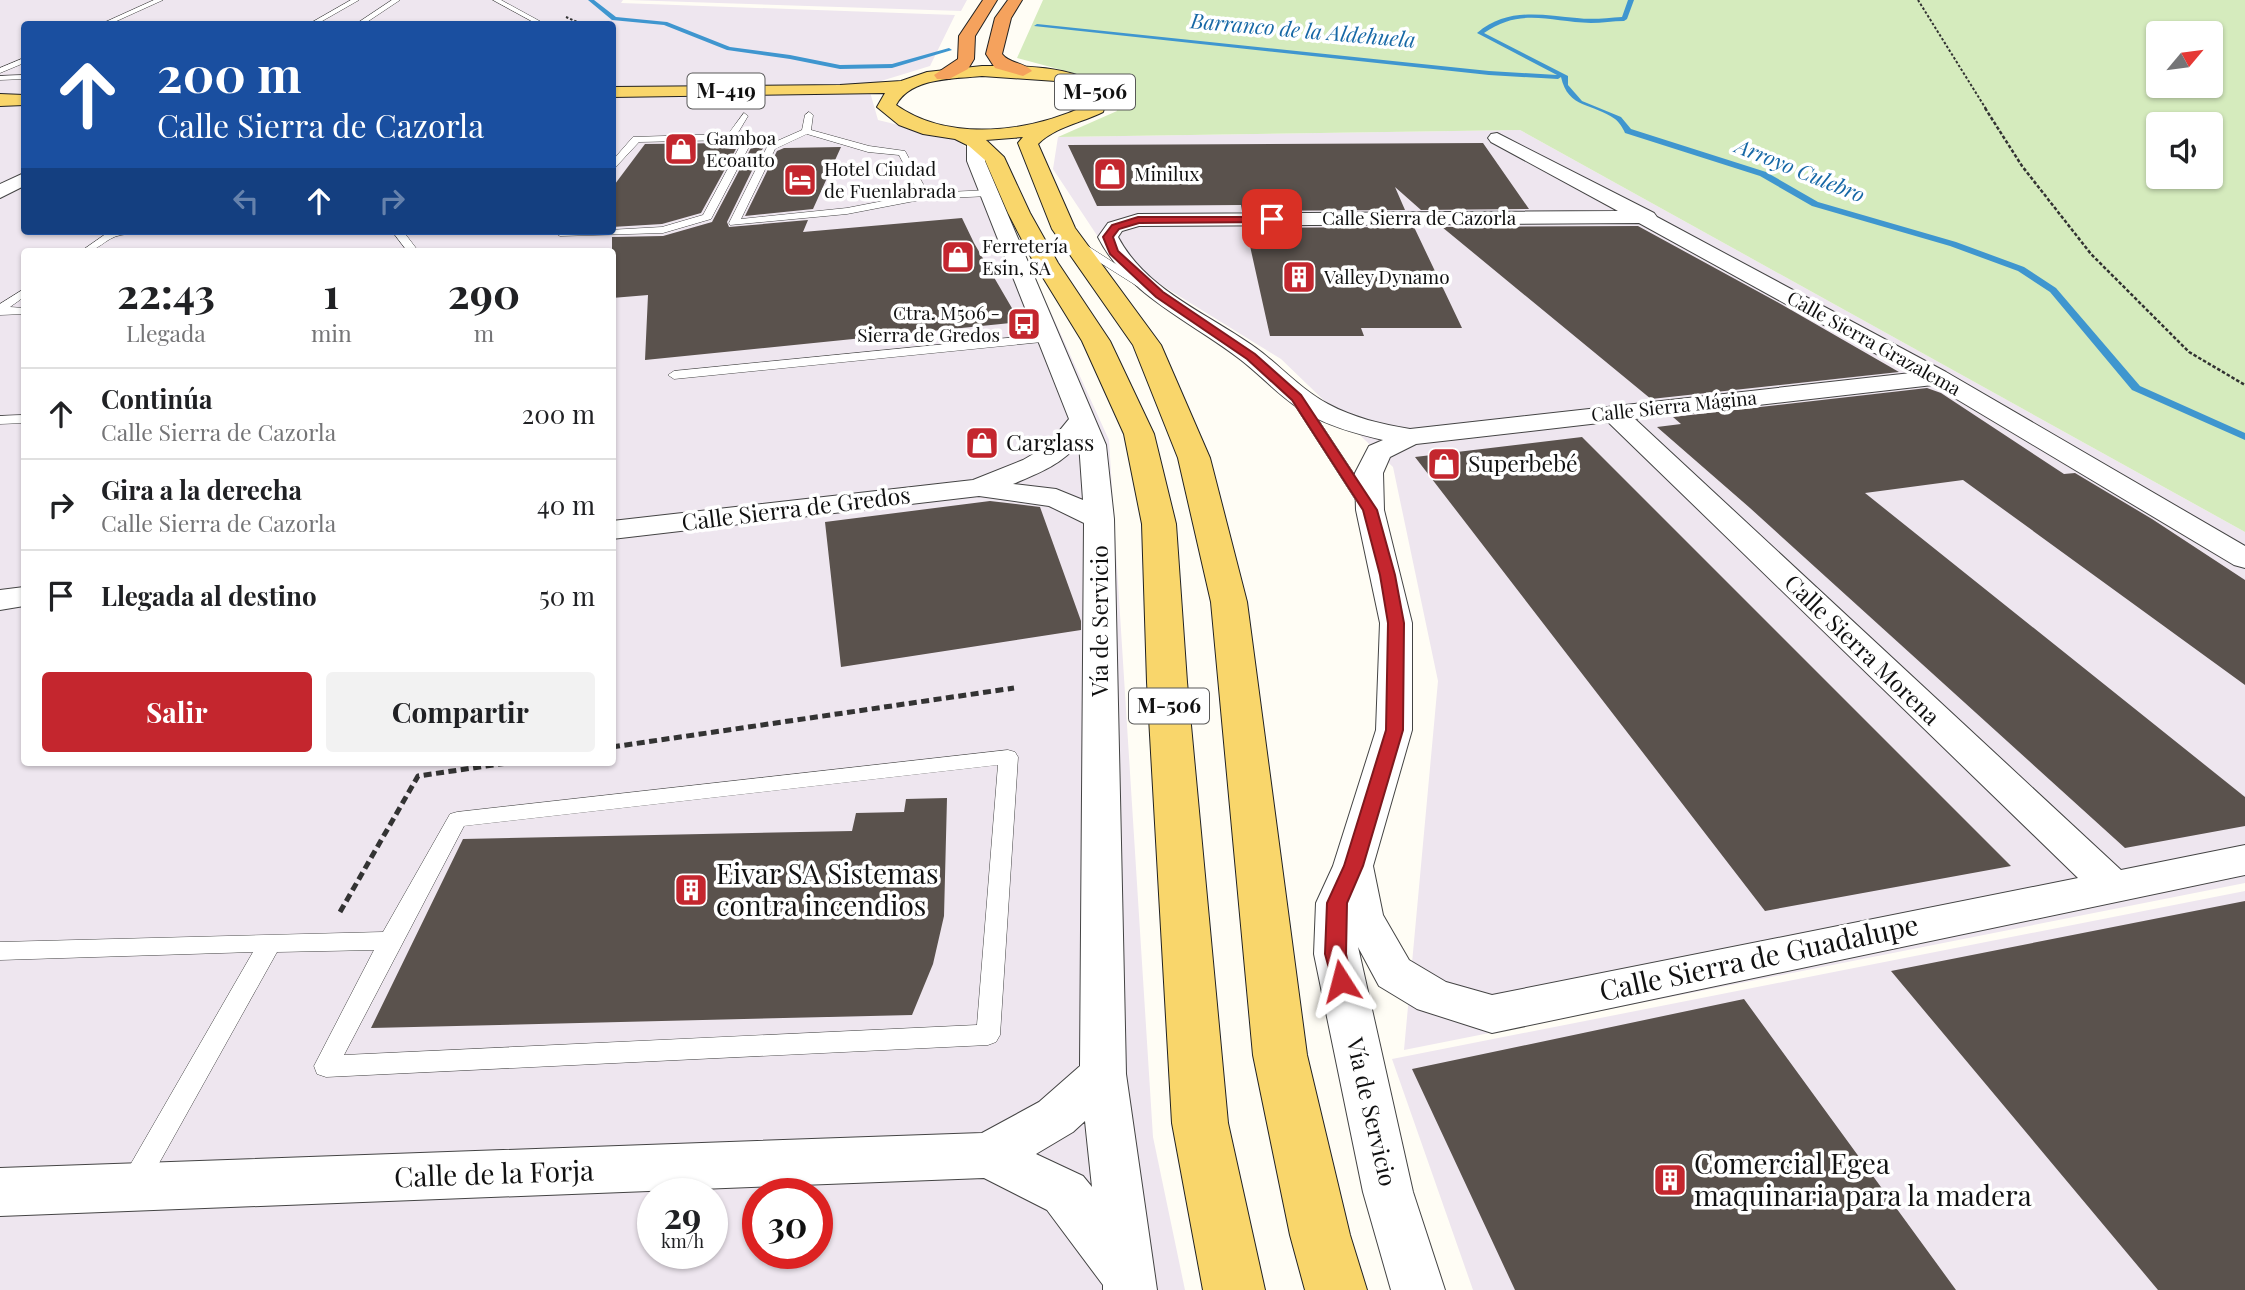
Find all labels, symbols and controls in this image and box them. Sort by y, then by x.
water label: Barranco de la Aldehuela [1189,5,1417,53]
north arrow [2146,21,2222,98]
map controls [2146,21,2223,189]
text: 200 m [157,40,302,105]
icon: ahead [42,49,133,140]
road number: M-419 [688,74,764,108]
road number: M-506 [1055,74,1135,110]
text: Calle Sierra de Cazorla [157,103,484,146]
button: sound [2146,112,2223,189]
place label: Gamboa Ecoauto [706,124,777,172]
shop icon: Gamboa Ecoauto [662,130,700,168]
water label: Arroyo Culebro [1730,130,1869,208]
place label: Hotel Ciudad de Fuenlabrada [824,155,957,203]
shop icon: Minilux [1091,155,1129,193]
place label: Minilux [1134,160,1199,186]
hotel icon: Hotel Ciudad de Fuenlabrada [781,161,819,199]
icon: left [227,182,265,220]
icon: ahead [300,182,338,220]
icon: right [373,182,411,220]
pin [1242,189,1302,249]
icon: arrive [1253,200,1291,238]
street label: Calle Sierra de Cazorla [1322,204,1517,230]
place label: Ferretería Esin, SA [982,232,1068,280]
shop icon: Ferretería Esin, SA [939,238,977,276]
building icon: Valley Dynamo [1280,258,1318,296]
place label: Valley Dynamo [1323,263,1450,289]
text: 22:43 [117,264,215,320]
text: 1 [323,264,339,320]
text: 290 [448,264,520,320]
street label: Calle Sierra Grazalema [1783,284,1966,401]
place label: Ctra. M506 - Sierra de Gredos [857,299,1000,347]
bus stop icon: Ctra. M506 - Sierra de Gredos [1005,305,1043,343]
text: Llegada [126,317,206,348]
text: min [311,317,352,348]
text: m [474,317,494,348]
text: Continúa [101,381,213,416]
street label: Calle Sierra Mágina [1590,383,1758,427]
icon: ahead [42,395,80,433]
text: 200 m [522,396,595,431]
text: Calle Sierra de Cazorla [101,416,336,447]
shop icon: Carglass [963,424,1001,462]
place label: Carglass [1006,426,1094,457]
shop icon: Superbebé [1425,445,1463,483]
place label: Superbebé [1468,447,1578,478]
text: Gira a la derecha [101,472,302,507]
street label: Calle Sierra de Gredos [680,478,912,537]
icon: right [42,486,80,524]
text: 40 m [537,487,595,522]
text: Calle Sierra de Cazorla [101,507,336,538]
street label: Vía de Servicio [1083,545,1114,698]
street label: Calle Sierra Morena [1779,567,1948,732]
icon: arrive [42,577,80,615]
text: Llegada al destino [101,578,317,613]
text: 50 m [539,578,595,613]
button: Salir [42,672,312,752]
button: Compartir [326,672,595,752]
road number: M-506 [1129,688,1209,724]
place label: Eivar SA Sistemas contra incendios [716,854,938,923]
building icon: Eivar SA Sistemas contra incendios [672,871,710,909]
street label: Calle Sierra de Guadalupe [1596,905,1922,1008]
position arrow [1304,944,1378,1018]
street label: Vía de Servicio [1340,1033,1405,1189]
place label: Comercial Egea maquinaria para la madera [1694,1144,2032,1213]
street label: Calle de la Forja [393,1151,594,1194]
building icon: Comercial Egea maquinaria para la madera [1651,1161,1689,1199]
speed limit sign: 30 [742,1178,833,1269]
text: 29 [664,1191,701,1238]
text: km/h [661,1229,704,1253]

